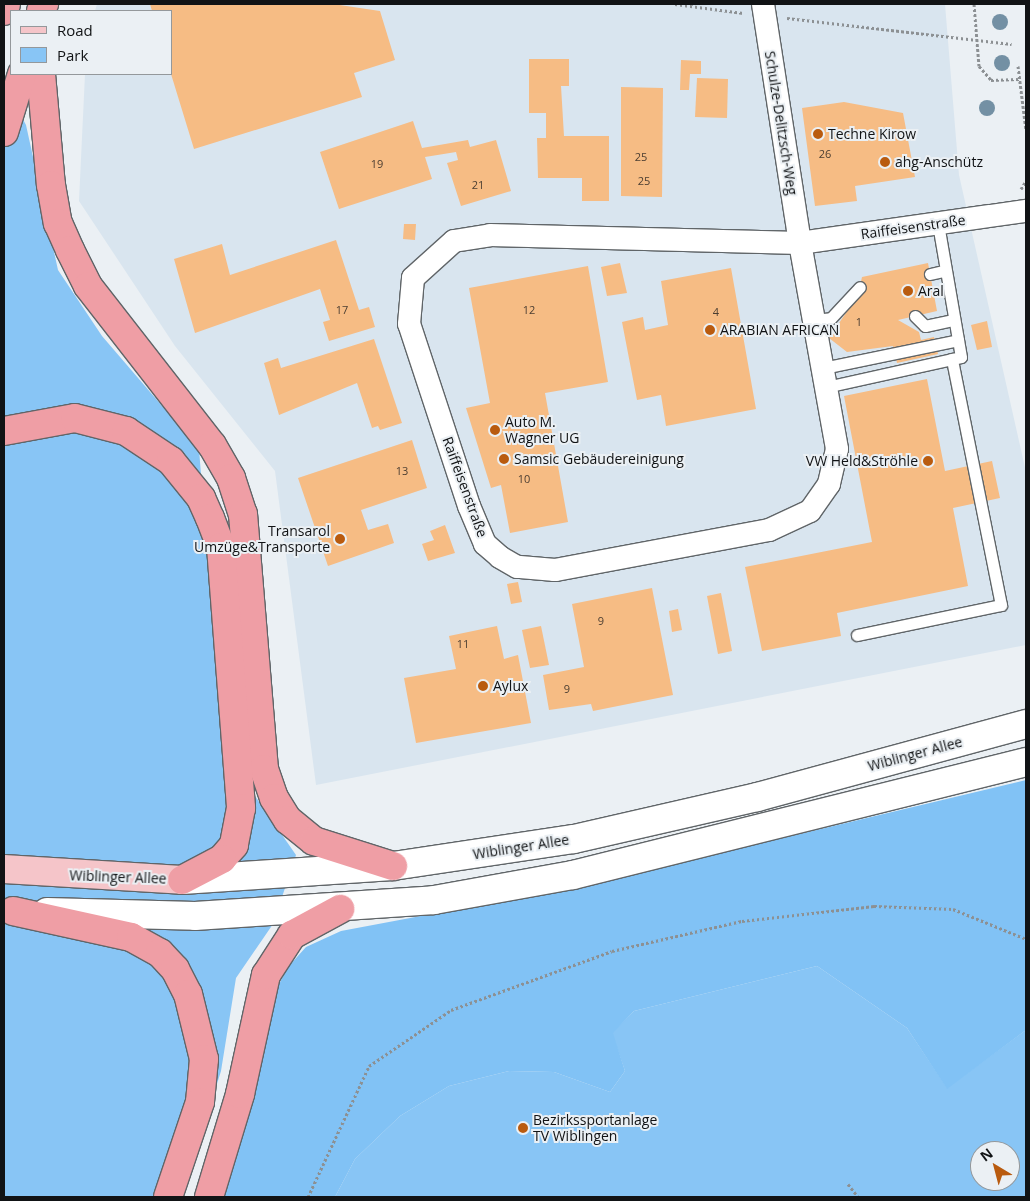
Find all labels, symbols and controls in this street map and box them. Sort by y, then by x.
legend [10,10,172,75]
text: Road [57,20,93,40]
text: Park [57,45,88,65]
street label: Schulze-Delitzsch-Weg [761,50,801,196]
place label: Techne Kirow [828,126,916,142]
marker: Techne Kirow [812,128,824,140]
house number: 26 [819,147,831,161]
house number: 25 [635,150,647,164]
place label: ahg-Anschütz [895,154,983,170]
marker: ahg-Anschütz [879,156,891,168]
house number: 19 [371,157,383,171]
house number: 25 [638,174,650,188]
house number: 21 [472,178,484,192]
street label: Raiffeisenstraße [860,211,966,243]
place label: Aral [918,283,944,299]
marker: Aral [902,285,914,297]
house number: 17 [336,303,348,317]
house number: 12 [523,303,535,317]
house number: 4 [713,305,719,319]
house number: 1 [856,315,862,329]
place label: ARABIAN AFRICAN [720,322,839,338]
marker: ARABIAN AFRICAN [704,324,716,336]
place label: Auto M. Wagner UG [505,414,579,447]
marker: Auto M. Wagner UG [489,424,501,436]
street label: Raiffeisenstraße [439,434,491,540]
place label: Samsic Gebäudereinigung [514,451,684,467]
marker: Samsic Gebäudereinigung [498,453,510,465]
place label: VW Held&Ströhle [806,453,918,469]
marker: VW Held&Ströhle [922,455,934,467]
house number: 13 [396,464,408,478]
house number: 10 [518,472,530,486]
place label: Transarol Umzüge&Transporte [194,523,330,556]
marker: Transarol Umzüge&Transporte [334,533,346,545]
house number: 9 [598,614,604,628]
house number: 11 [457,637,469,651]
place label: Aylux [493,678,528,694]
marker: Aylux [477,680,489,692]
house number: 9 [564,682,570,696]
street label: Wiblinger Allee [866,733,964,775]
street label: Wiblinger Allee [472,831,570,863]
street label: Wiblinger Allee [69,867,167,887]
place label: Bezirkssportanlage TV Wiblingen [533,1112,657,1144]
marker: Bezirkssportanlage TV Wiblingen [517,1122,529,1134]
north arrow [970,1141,1020,1191]
text: N [976,1143,997,1165]

